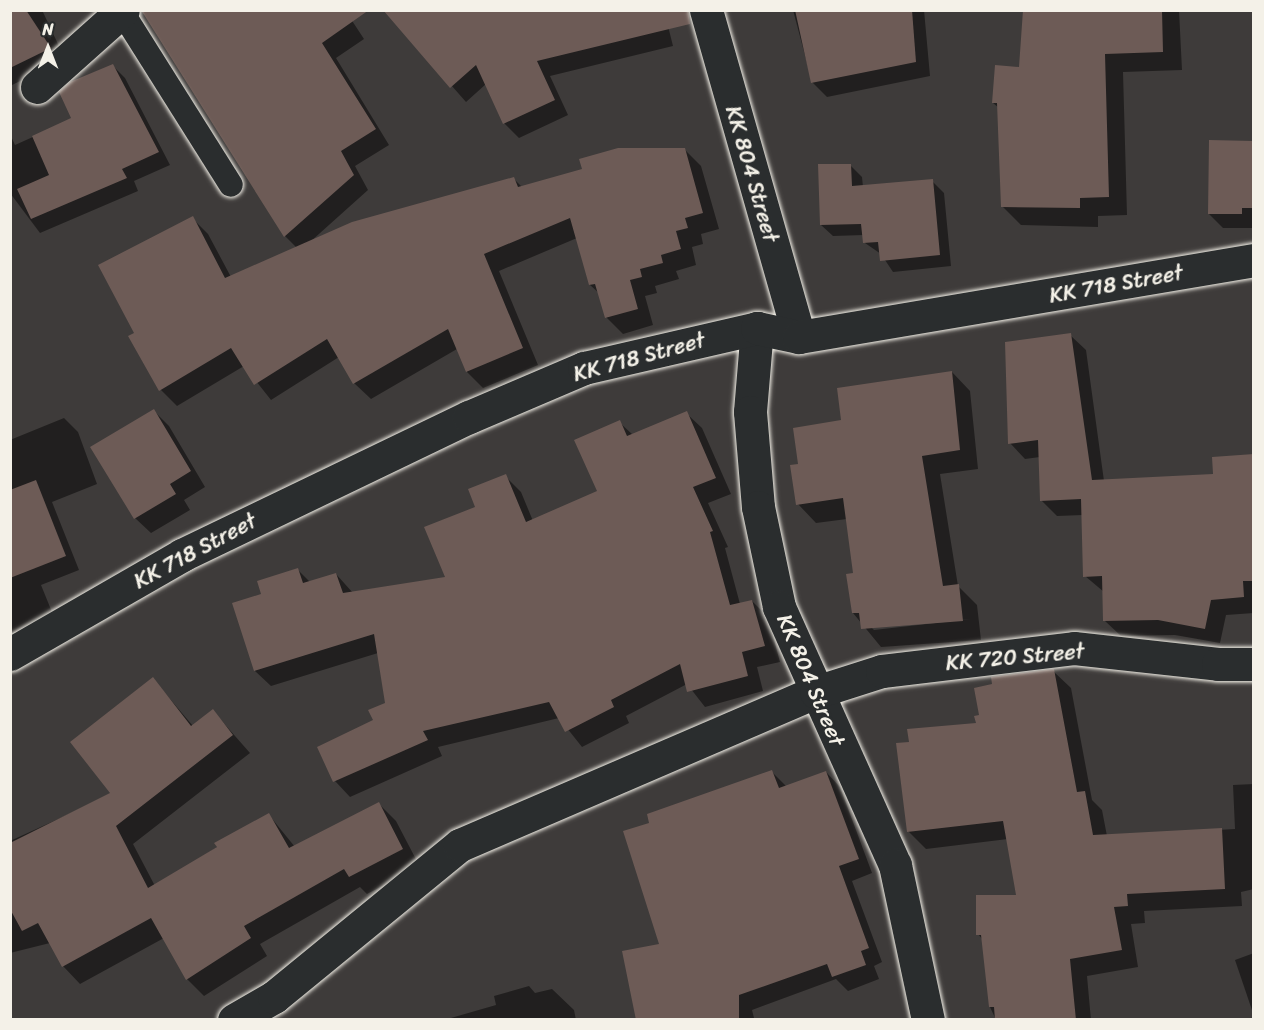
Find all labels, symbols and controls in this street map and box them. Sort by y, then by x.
text: N [42,15,54,44]
north arrow [18,18,78,78]
street label: KK 804 Street [720,102,784,246]
street label: KK 718 Street [1046,259,1186,309]
street label: KK 718 Street [569,326,709,388]
street label: KK 718 Street [128,507,262,595]
street label: KK 804 Street [771,609,851,751]
street label: KK 720 Street [943,638,1087,676]

